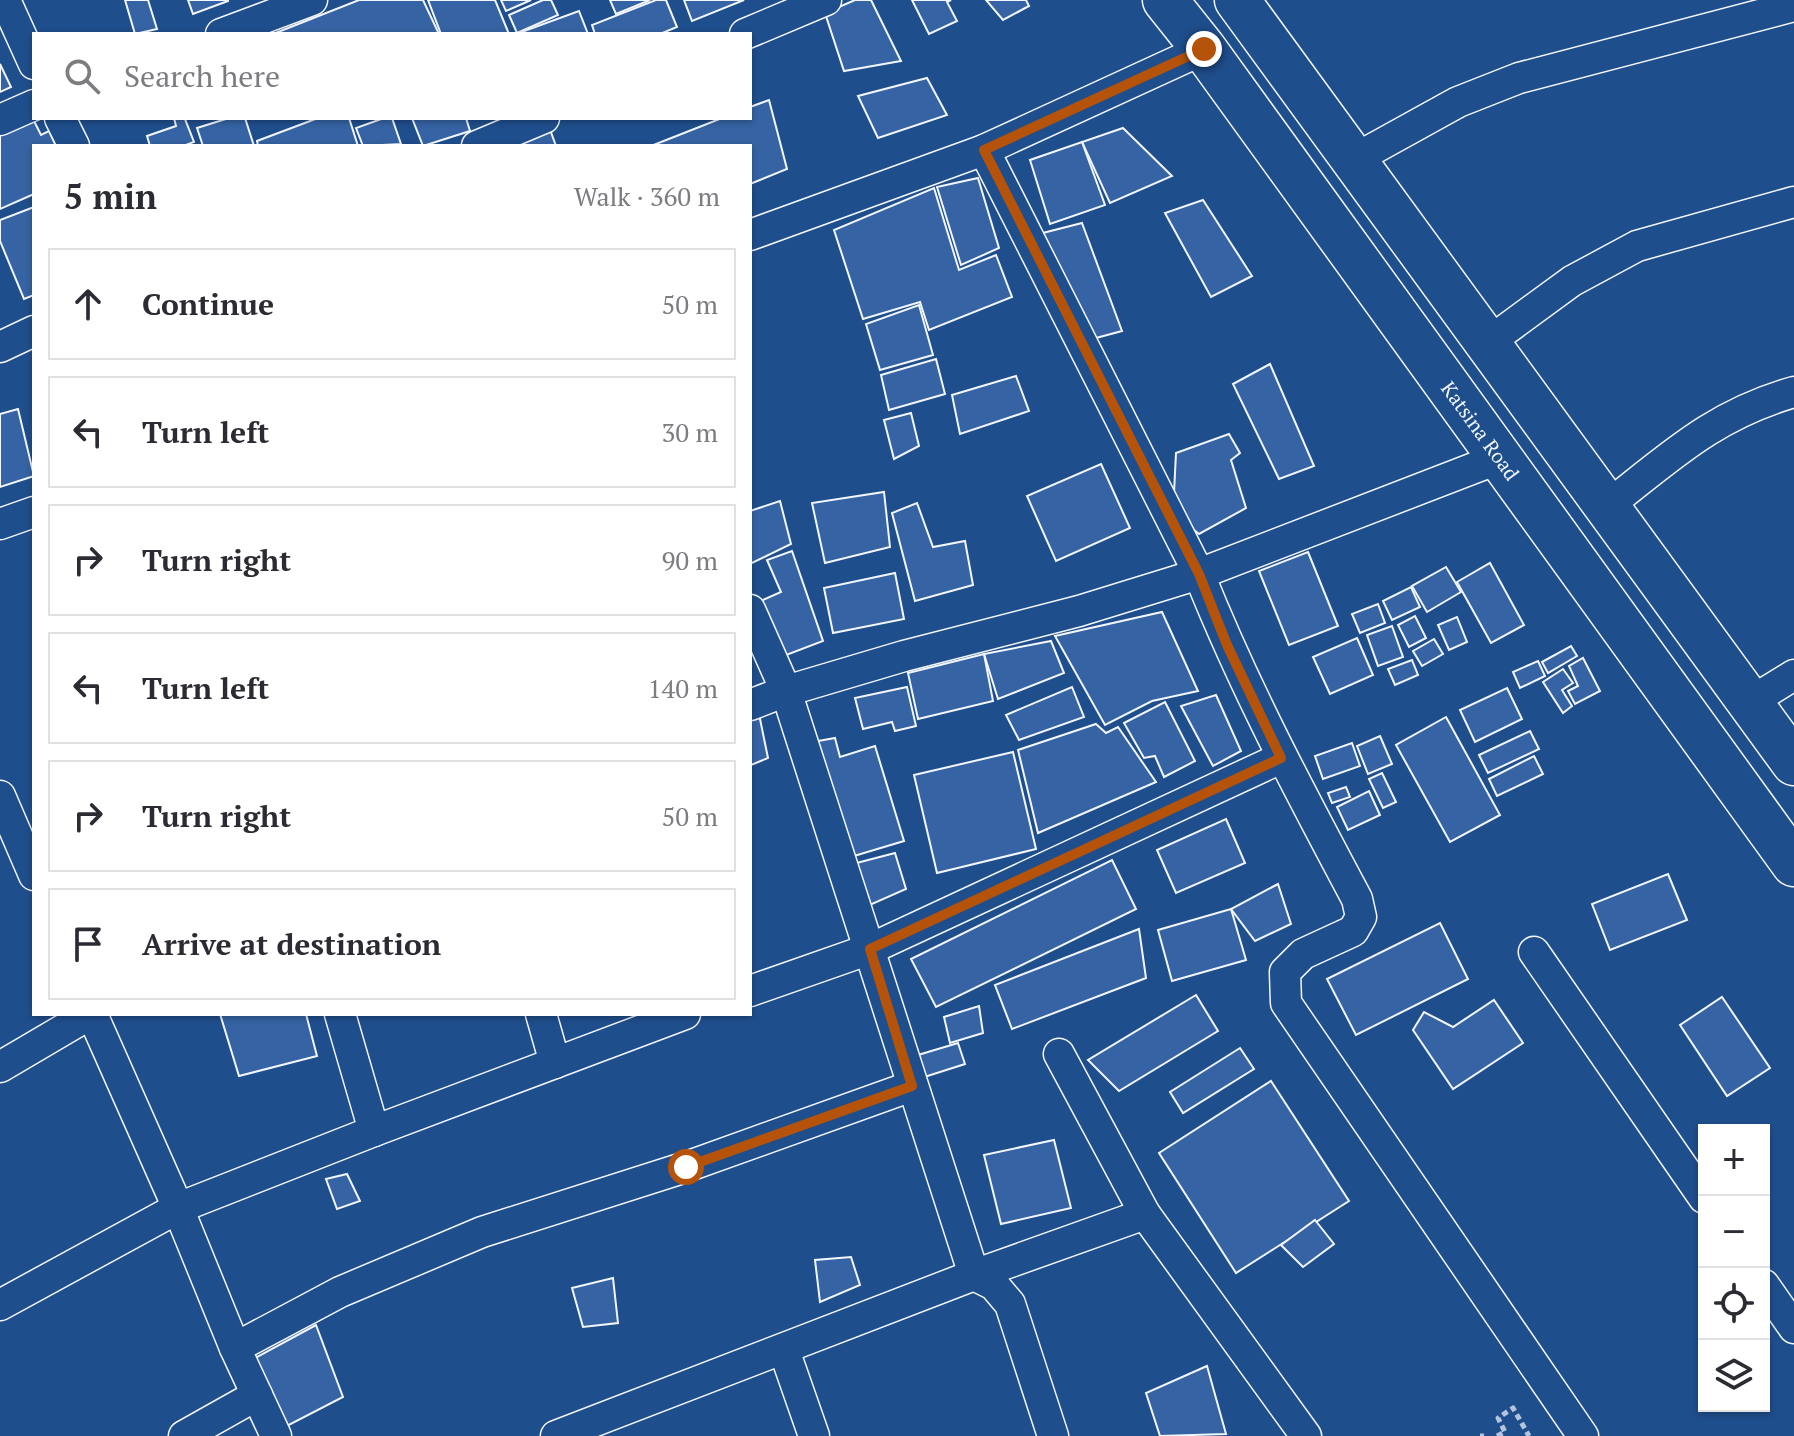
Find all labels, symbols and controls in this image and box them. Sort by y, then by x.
route end [1186,31,1222,67]
search box [32,32,752,120]
icon: search [60,54,104,98]
text: Search here [124,56,280,96]
text: 5 min [64,174,157,219]
text: Walk · 360 m [574,179,720,213]
icon: ahead [66,282,110,326]
text: Continue [142,284,274,324]
text: 50 m [662,287,718,321]
street label: Katsina Road [1435,376,1526,486]
icon: left [66,410,110,454]
text: Turn left [142,412,269,452]
text: 30 m [662,415,718,449]
icon: right [66,538,110,582]
text: Turn right [142,540,291,580]
text: 90 m [662,543,718,577]
icon: left [66,666,110,710]
text: Turn left [142,668,269,708]
text: 140 m [648,671,718,705]
icon: right [66,794,110,838]
text: Turn right [142,796,291,836]
text: 50 m [662,799,718,833]
icon: arrive [66,922,110,966]
text: Arrive at destination [142,924,441,964]
map controls [1698,1124,1770,1412]
button: + [1698,1124,1770,1196]
route start [668,1149,704,1185]
button: − [1698,1196,1770,1268]
button: locate [1698,1268,1770,1340]
button: layers [1698,1340,1770,1412]

